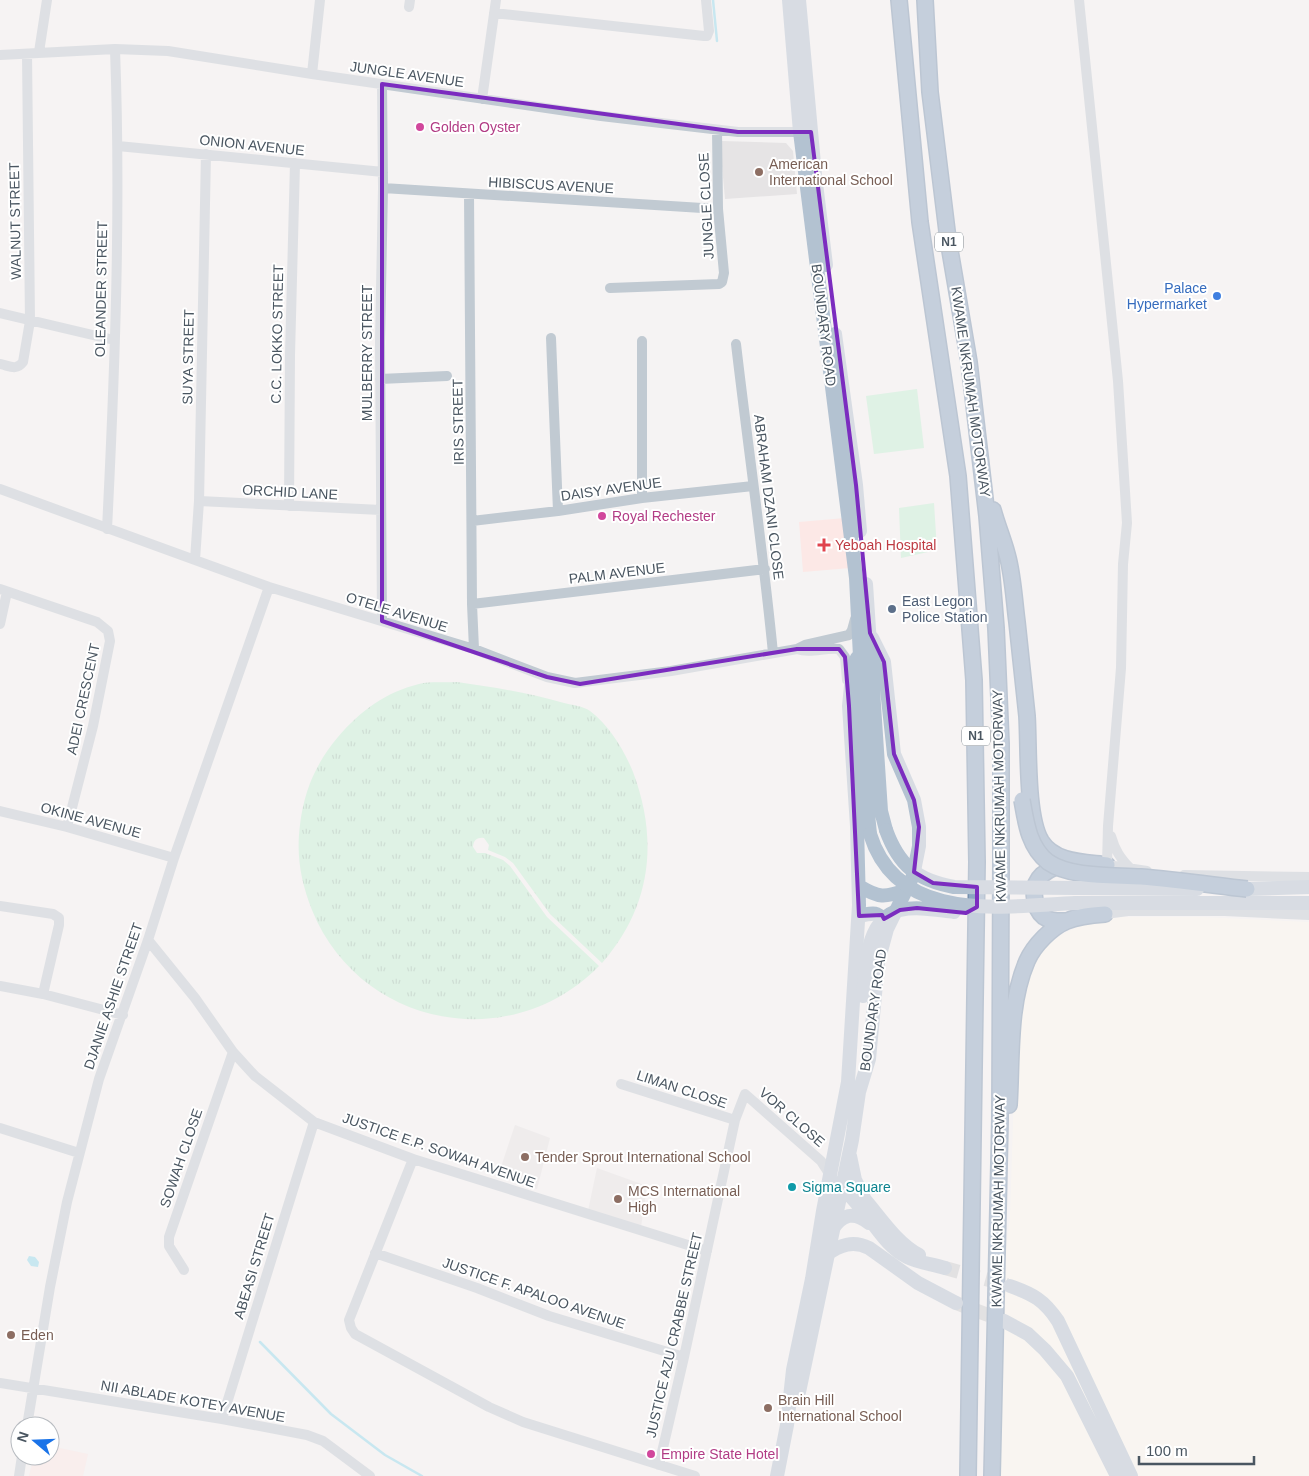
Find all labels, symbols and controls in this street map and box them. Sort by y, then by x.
street label: JUNGLE AVENUE [349,58,465,90]
place label: Golden Oyster [430,119,521,135]
marker: Golden Oyster [414,121,426,133]
street label: ONION AVENUE [199,132,305,158]
street label: JUNGLE CLOSE [695,152,717,260]
place label: American International School [769,156,893,188]
street label: WALNUT STREET [6,162,24,280]
marker: American International School [753,166,765,178]
street label: HIBISCUS AVENUE [488,174,614,196]
street label: OLEANDER STREET [92,220,110,357]
road number: N1 [935,232,963,252]
street label: BOUNDARY ROAD [809,263,839,387]
street label: C.C. LOKKO STREET [268,264,286,404]
place label: Palace Hypermarket [1127,280,1207,312]
street label: MULBERRY STREET [359,284,375,421]
street label: KWAME NKRUMAH MOTORWAY [948,285,994,499]
marker: Palace Hypermarket [1211,290,1223,302]
street label: SUYA STREET [179,309,197,405]
street label: IRIS STREET [449,378,467,465]
street label: ABRAHAM DZANI CLOSE [751,413,787,581]
street label: DAISY AVENUE [560,474,662,504]
street label: ORCHID LANE [242,482,338,502]
place label: Royal Rechester [612,508,716,524]
marker: Royal Rechester [596,510,608,522]
place label: Yeboah Hospital [835,537,936,553]
marker: Yeboah Hospital [817,538,831,552]
street label: PALM AVENUE [568,559,666,587]
street label: OTELE AVENUE [344,589,450,635]
place label: East Legon Police Station [902,593,988,625]
marker: East Legon Police Station [886,603,898,615]
street label: ADEI CRESCENT [63,641,103,756]
street label: KWAME NKRUMAH MOTORWAY [989,689,1009,903]
road number: N1 [962,726,990,746]
street label: OKINE AVENUE [39,799,143,841]
street label: DJANIE ASHIE STREET [80,920,146,1071]
street label: BOUNDARY ROAD [857,948,889,1072]
street label: LIMAN CLOSE [635,1067,729,1111]
street label: VOR CLOSE [756,1084,828,1150]
street label: KWAME NKRUMAH MOTORWAY [988,1094,1008,1308]
street label: SOWAH CLOSE [157,1106,205,1210]
street label: JUSTICE E.P. SOWAH AVENUE [341,1109,537,1191]
place label: Tender Sprout International School [535,1149,751,1165]
marker: Tender Sprout International School [519,1151,531,1163]
place label: Sigma Square [802,1179,891,1195]
marker: Sigma Square [786,1181,798,1193]
place label: MCS International High [628,1183,740,1215]
marker: MCS International High [612,1193,624,1205]
street label: ABEASI STREET [230,1211,278,1321]
street label: JUSTICE AZU CRABBE STREET [643,1230,706,1439]
street label: JUSTICE F. APALOO AVENUE [440,1254,628,1332]
place label: Eden [21,1327,54,1343]
marker: Eden [5,1329,17,1341]
street label: NII ABLADE KOTEY AVENUE [100,1377,286,1425]
place label: Brain Hill International School [778,1392,902,1424]
marker: Brain Hill International School [762,1402,774,1414]
north arrow [10,1416,60,1466]
text: N [13,1429,32,1444]
scale bar [1139,1434,1254,1466]
text: 100 m [1146,1442,1188,1459]
place label: Empire State Hotel [661,1446,779,1462]
marker: Empire State Hotel [645,1448,657,1460]

